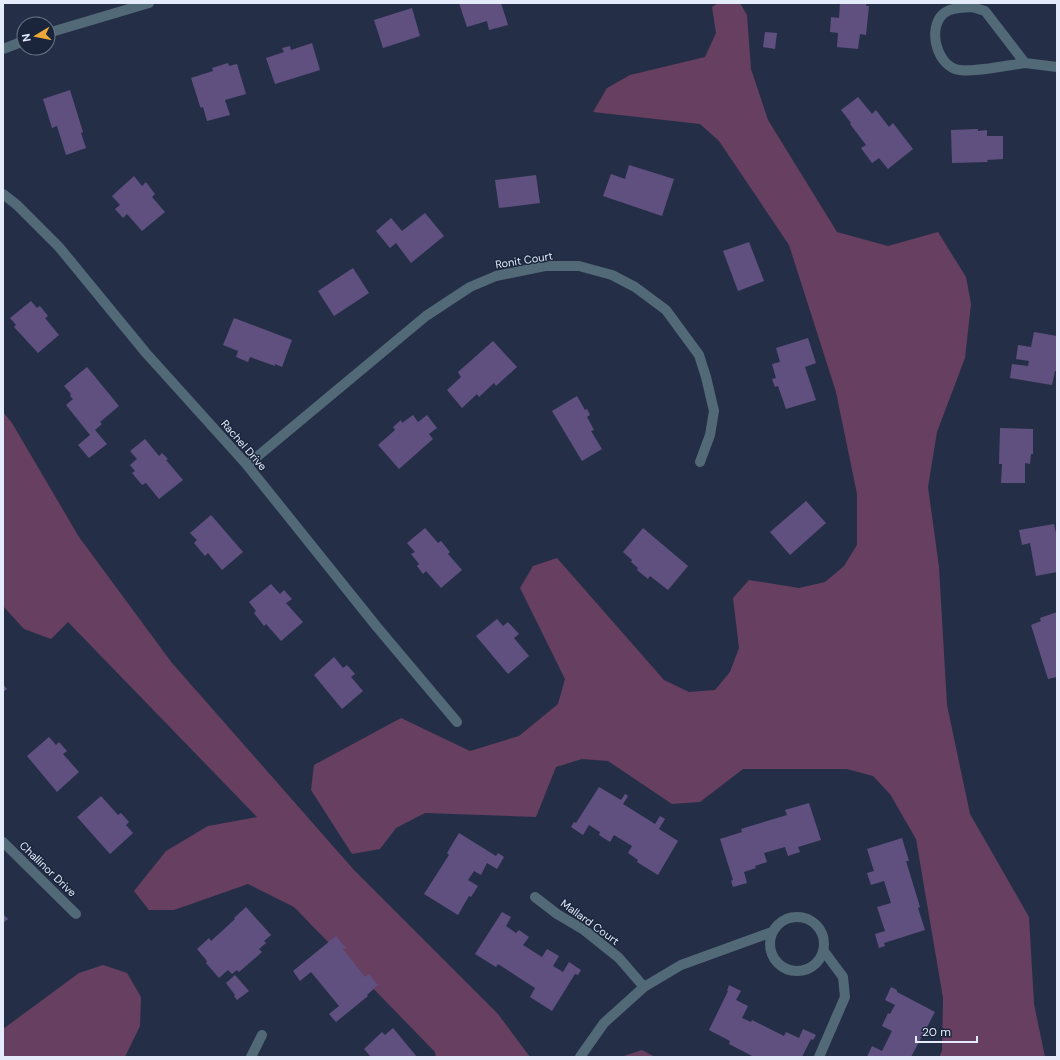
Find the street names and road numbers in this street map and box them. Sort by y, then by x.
street label: Ronit Court [494,249,554,271]
street label: Rachel Drive [218,417,270,473]
street label: Challinor Drive [17,838,79,900]
street label: Mallard Court [558,896,622,948]

